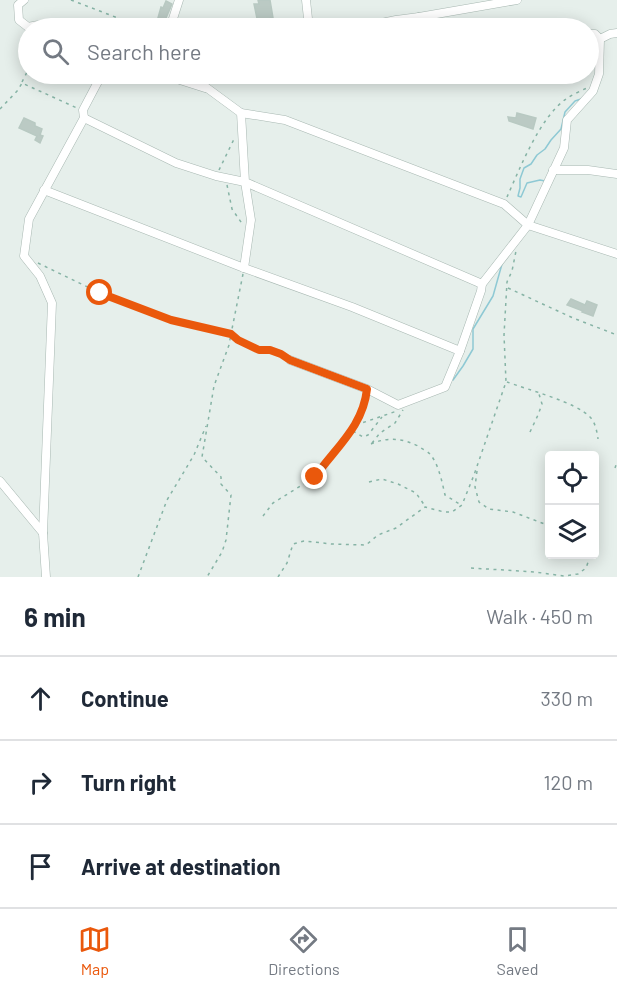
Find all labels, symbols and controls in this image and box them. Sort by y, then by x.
search box [18,18,599,84]
icon: search [39,35,72,68]
text: Search here [87,38,201,64]
route start [86,279,112,305]
map controls [545,451,599,559]
button: locate [545,451,599,505]
route end [301,463,327,489]
button: layers [545,505,599,559]
text: 6 min [24,601,86,632]
text: Walk · 450 m [486,604,593,628]
icon: ahead [24,682,57,715]
text: Continue [81,685,169,711]
text: 330 m [541,686,593,710]
icon: right [24,766,57,799]
text: Turn right [81,769,176,795]
text: 120 m [543,770,593,794]
icon: arrive [24,850,57,883]
text: Arrive at destination [81,853,280,879]
tab: Map [78,923,111,978]
tab: Directions [268,923,340,978]
tab: Saved [497,923,539,978]

